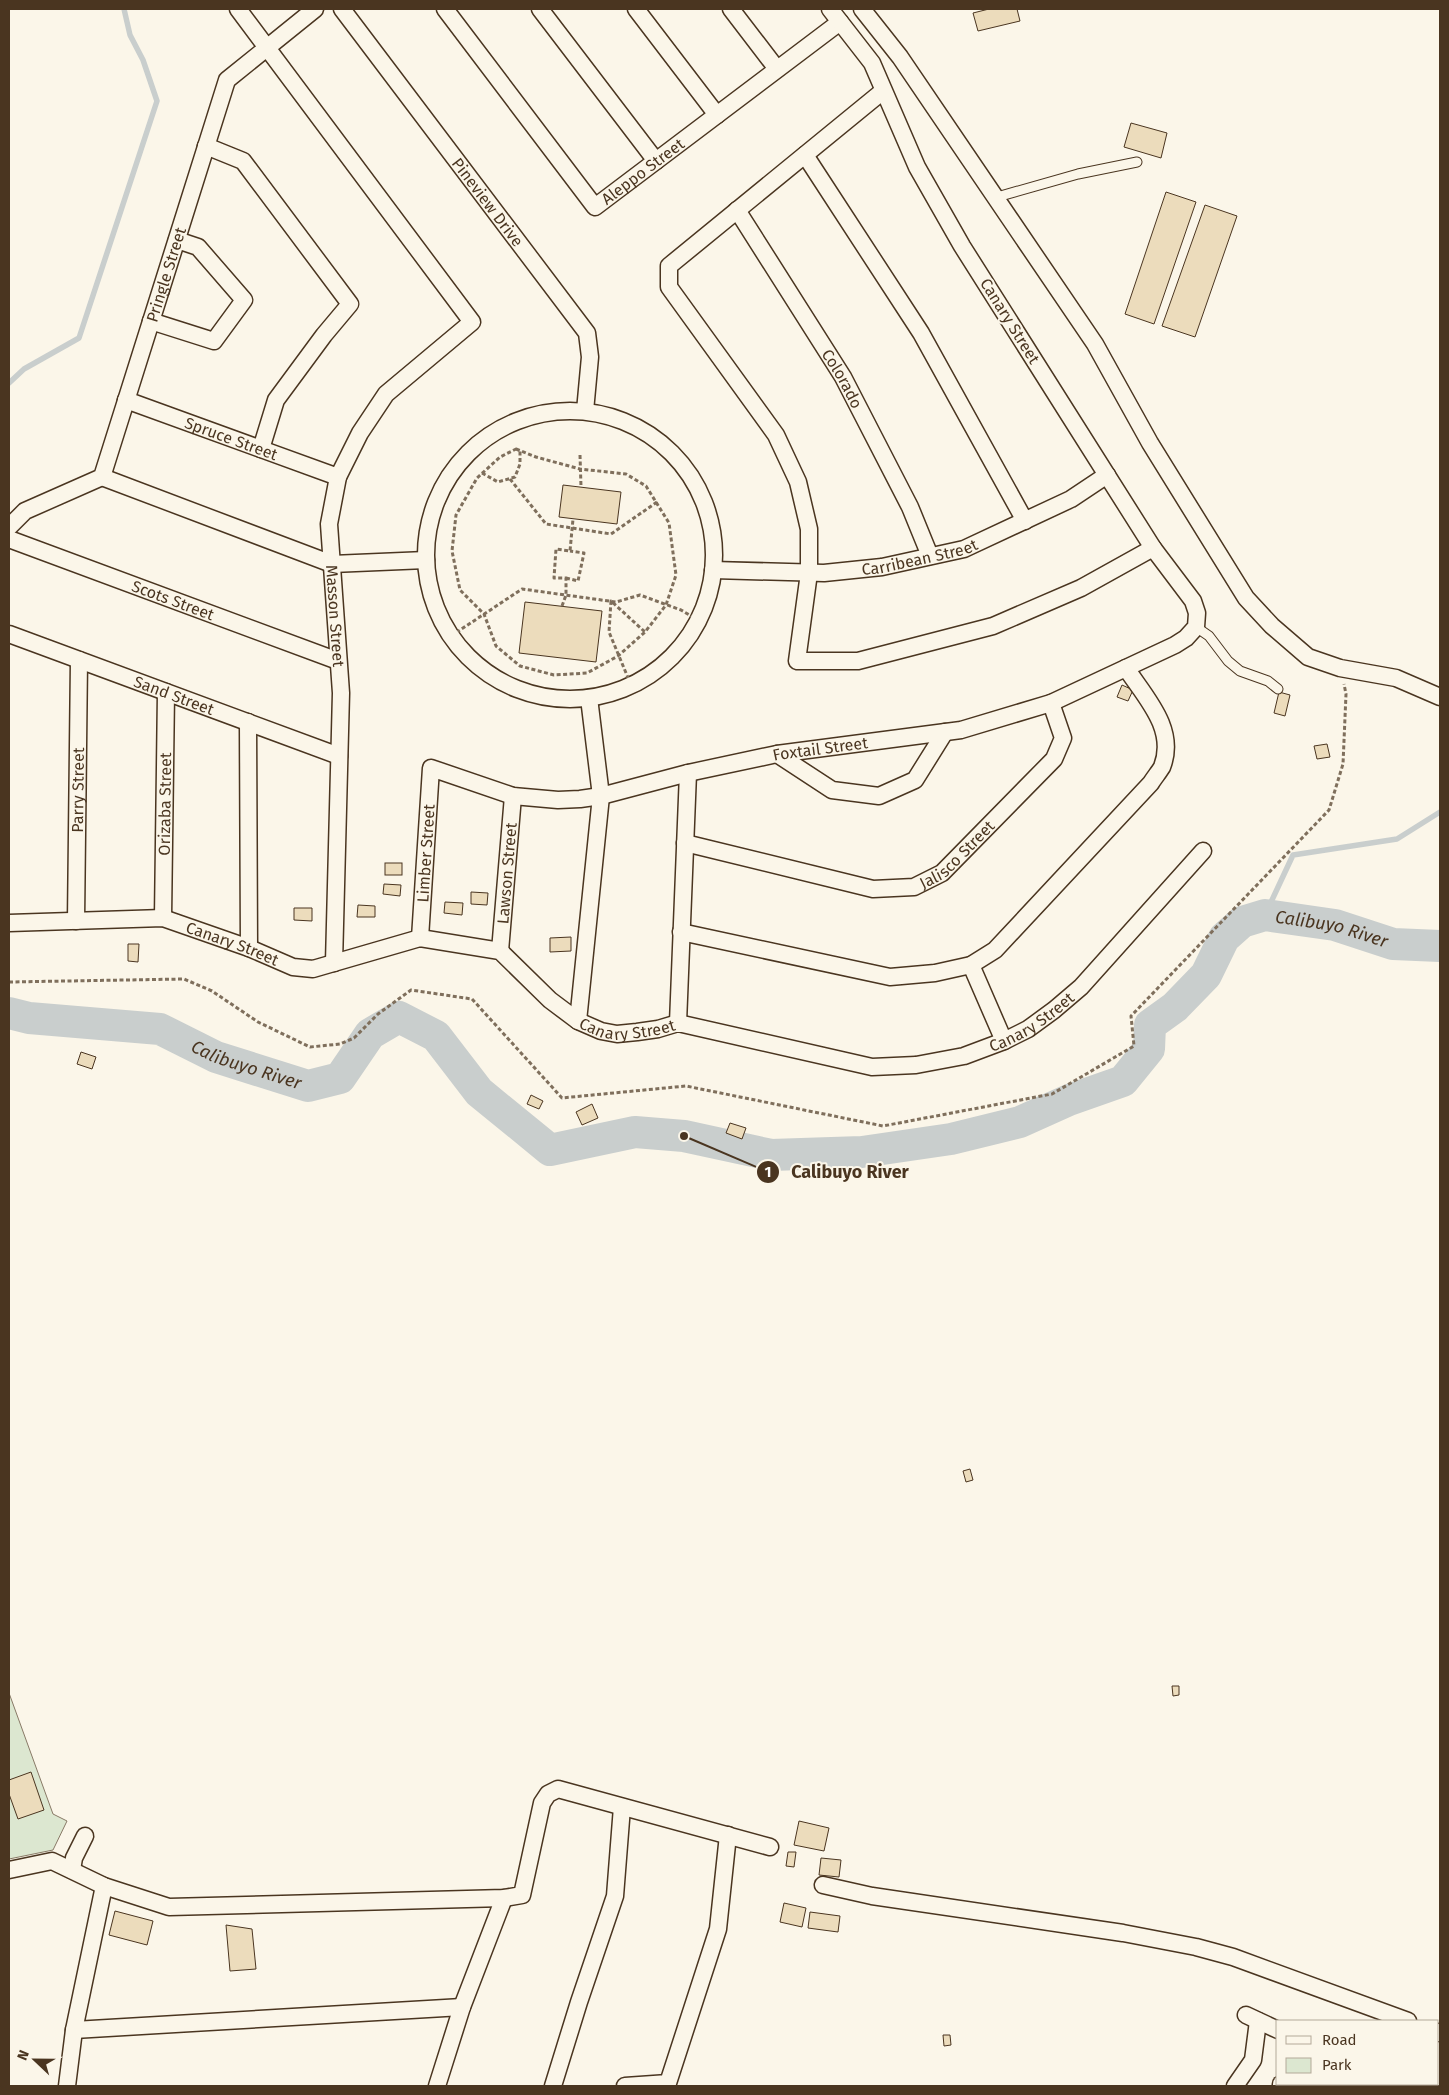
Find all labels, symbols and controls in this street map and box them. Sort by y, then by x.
street label: Aleppo Street [597,134,688,208]
street label: Pineview Drive [448,154,528,250]
street label: Pringle Street [142,225,190,324]
street label: Canary Street [976,275,1044,367]
street label: Colorado [818,345,867,411]
street label: Spruce Street [182,413,281,464]
street label: Carribean Street [861,534,981,579]
street label: Masson Street [322,564,349,668]
street label: Scots Street [129,576,217,624]
street label: Sand Street [131,672,217,719]
street label: Foxtail Street [771,733,869,764]
street label: Parry Street [68,747,87,833]
street label: Orizaba Street [154,752,175,856]
street label: Limber Street [413,803,438,903]
street label: Jalisco Street [916,816,998,892]
street label: Lawson Street [493,822,520,925]
water label: Calibuyo River [1274,906,1392,953]
street label: Canary Street [184,917,282,969]
street label: Canary Street [986,988,1078,1055]
street label: Canary Street [577,1013,678,1044]
water label: Calibuyo River [187,1035,305,1095]
callout: Calibuyo River [756,1156,918,1189]
text: Calibuyo River [791,1161,910,1183]
text: 1 [765,1163,771,1181]
legend [1276,2020,1439,2085]
text: Road [1322,2031,1357,2049]
north arrow [10,2035,60,2085]
text: N [14,2048,33,2063]
text: Park [1322,2056,1352,2074]

